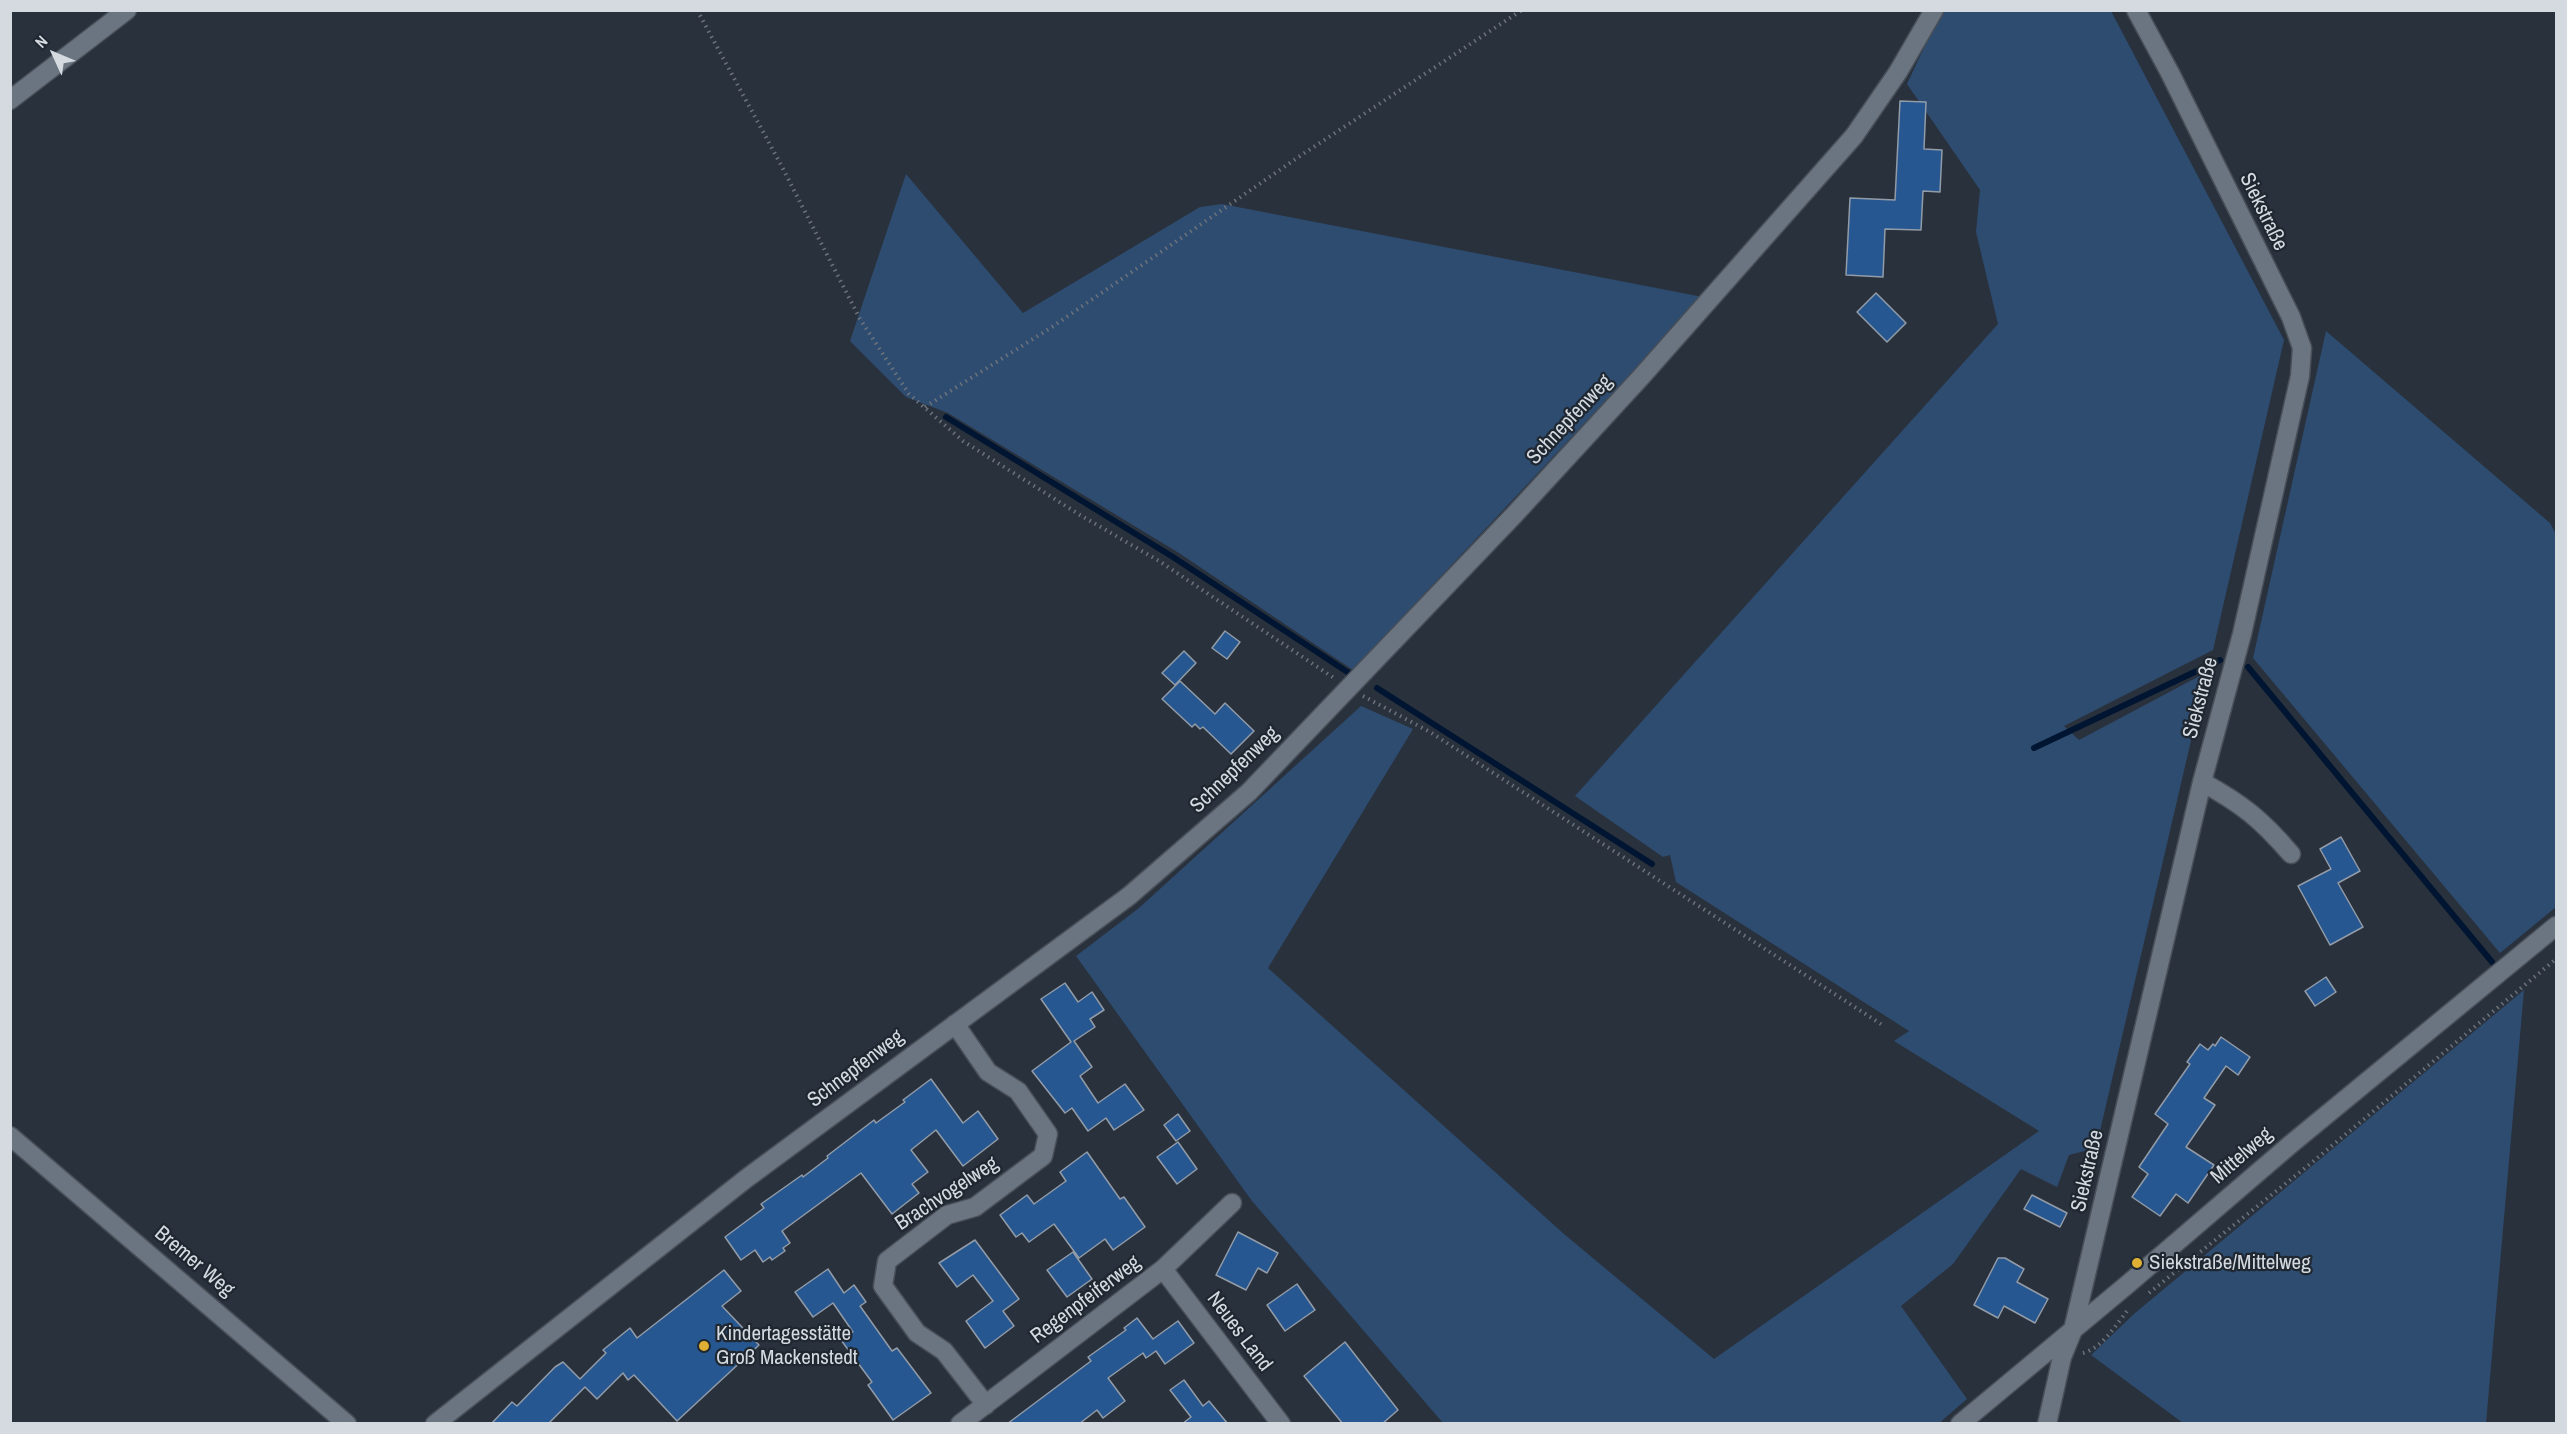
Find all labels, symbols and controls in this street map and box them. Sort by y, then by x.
north arrow [24,24,84,84]
text: N [30,30,52,53]
street label: Siekstraße [2233,169,2293,255]
street label: Schnepfenweg [1522,370,1618,470]
street label: Siekstraße [2178,655,2224,741]
street label: Schnepfenweg [1185,721,1285,819]
street label: Schnepfenweg [803,1025,909,1113]
street label: Mittelweg [2206,1122,2278,1190]
street label: Siekstraße [2066,1128,2110,1214]
street label: Brachvogelweg [891,1151,1003,1237]
street label: Bremer Weg [149,1221,239,1303]
street label: Regenpfeiferweg [1026,1250,1146,1350]
place label: Siekstraße/Mittelweg [2149,1250,2311,1276]
marker: Siekstraße/Mittelweg [2130,1256,2144,1270]
street label: Neues Land [1201,1287,1277,1377]
place label: Kindertagesstätte Groß Mackenstedt [716,1321,858,1371]
marker: Kindertagesstätte Groß Mackenstedt [697,1339,711,1353]

